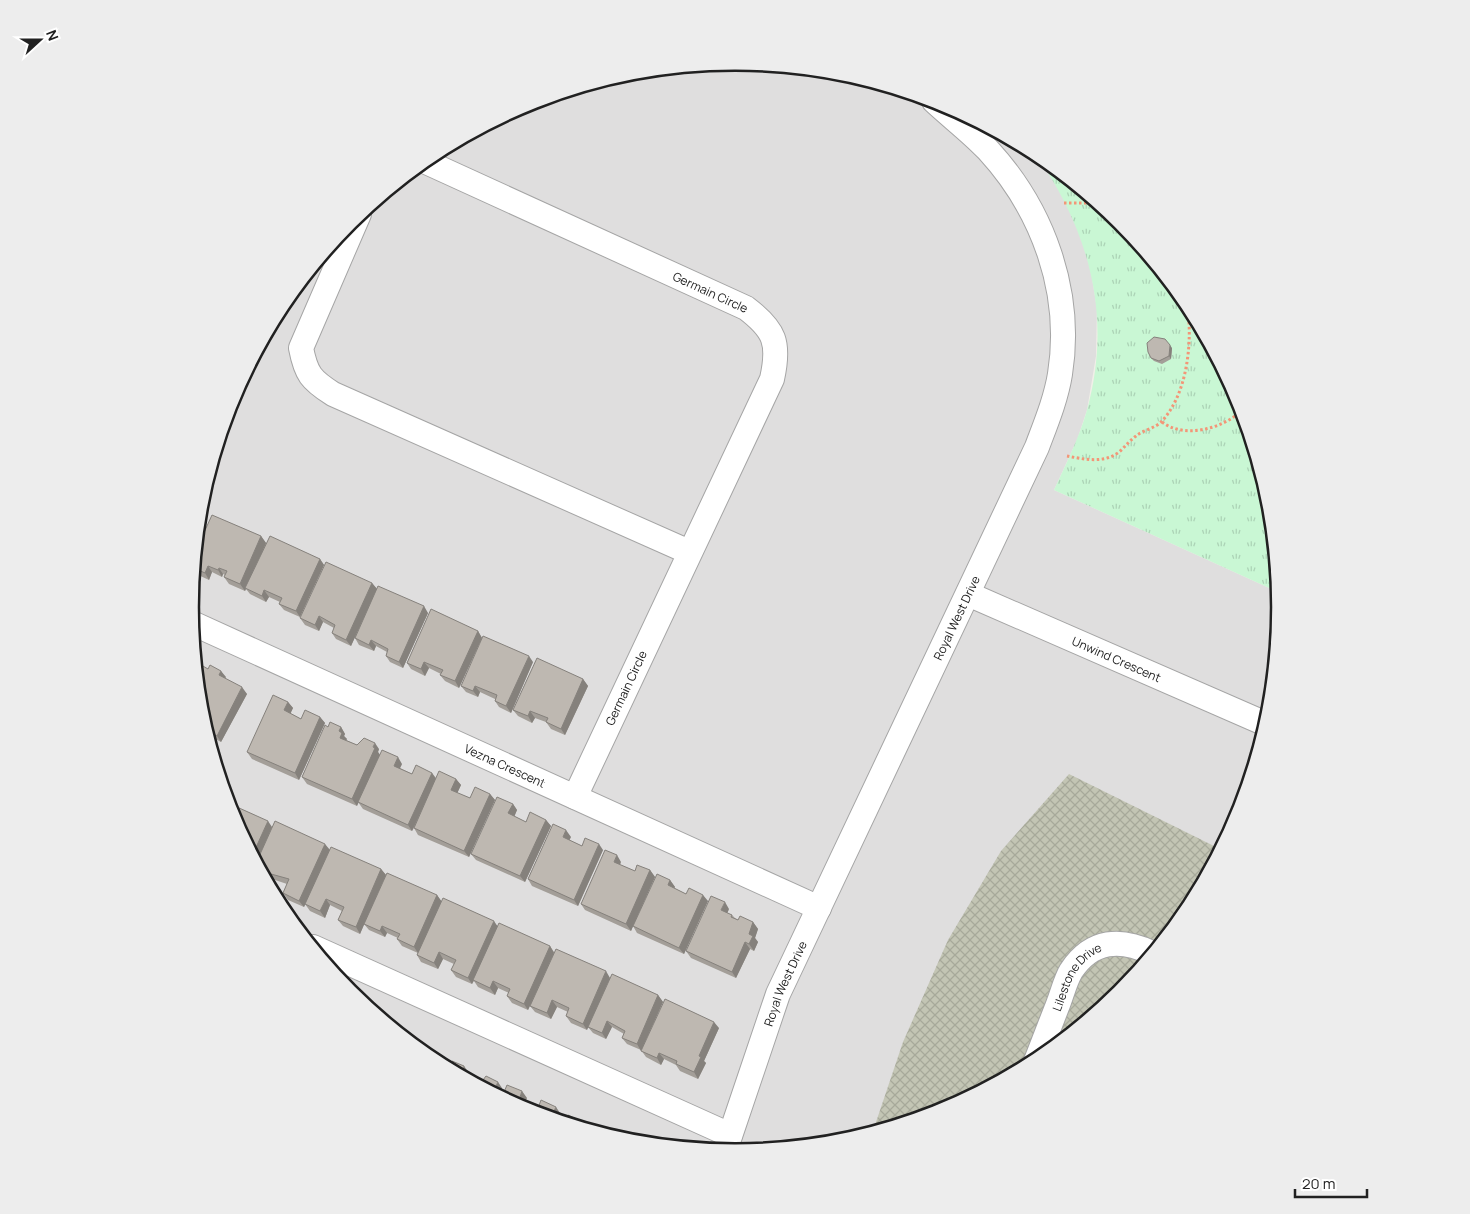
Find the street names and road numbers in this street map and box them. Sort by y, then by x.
street label: Germain Circle [670,267,751,316]
street label: Royal West Drive [929,573,983,663]
street label: Unwind Crescent [1069,632,1164,686]
street label: Germain Circle [601,648,651,728]
street label: Vezna Crescent [462,739,549,791]
street label: Royal West Drive [759,938,811,1028]
street label: Lilestone Drive [1048,938,1104,1013]

